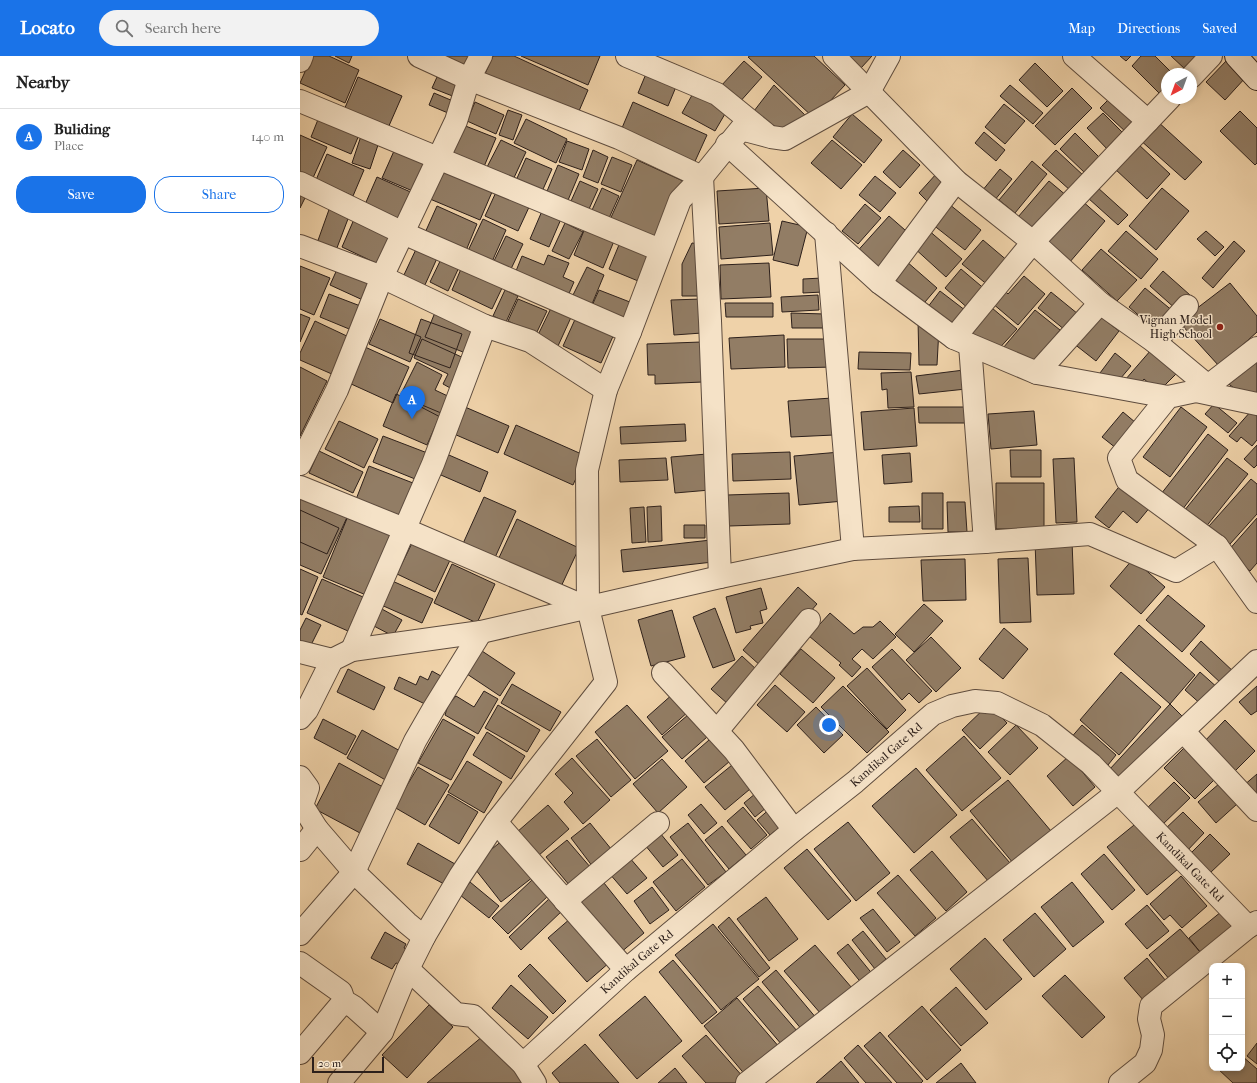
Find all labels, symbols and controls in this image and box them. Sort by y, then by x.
search box [99,10,379,46]
text: Locato [20,17,75,39]
icon: search [113,17,135,39]
text: Search here [145,19,221,37]
text: Map [1068,20,1095,37]
text: Directions [1117,20,1180,37]
text: Saved [1202,20,1237,37]
north arrow [1161,68,1197,104]
text: Nearby [16,72,70,92]
text: Buliding [54,120,110,138]
text: A [25,129,33,144]
text: 140 m [251,129,284,144]
text: Place [54,138,84,153]
button: Save [16,176,146,213]
button: Share [154,176,284,213]
place label: Vignan Model High School [1139,313,1213,341]
marker: Vignan Model High School [1215,322,1225,332]
pin: A [399,386,425,419]
your location [819,715,839,735]
street label: Kandikal Gate Rd [847,719,925,790]
street label: Kandikal Gate Rd [1153,829,1227,905]
street label: Kandikal Gate Rd [598,926,676,997]
map controls [1209,963,1245,1071]
button: + [1209,963,1245,999]
button: − [1209,999,1245,1035]
button: locate [1209,1035,1245,1071]
scale bar [312,1055,384,1074]
text: 20 m [318,1057,341,1070]

